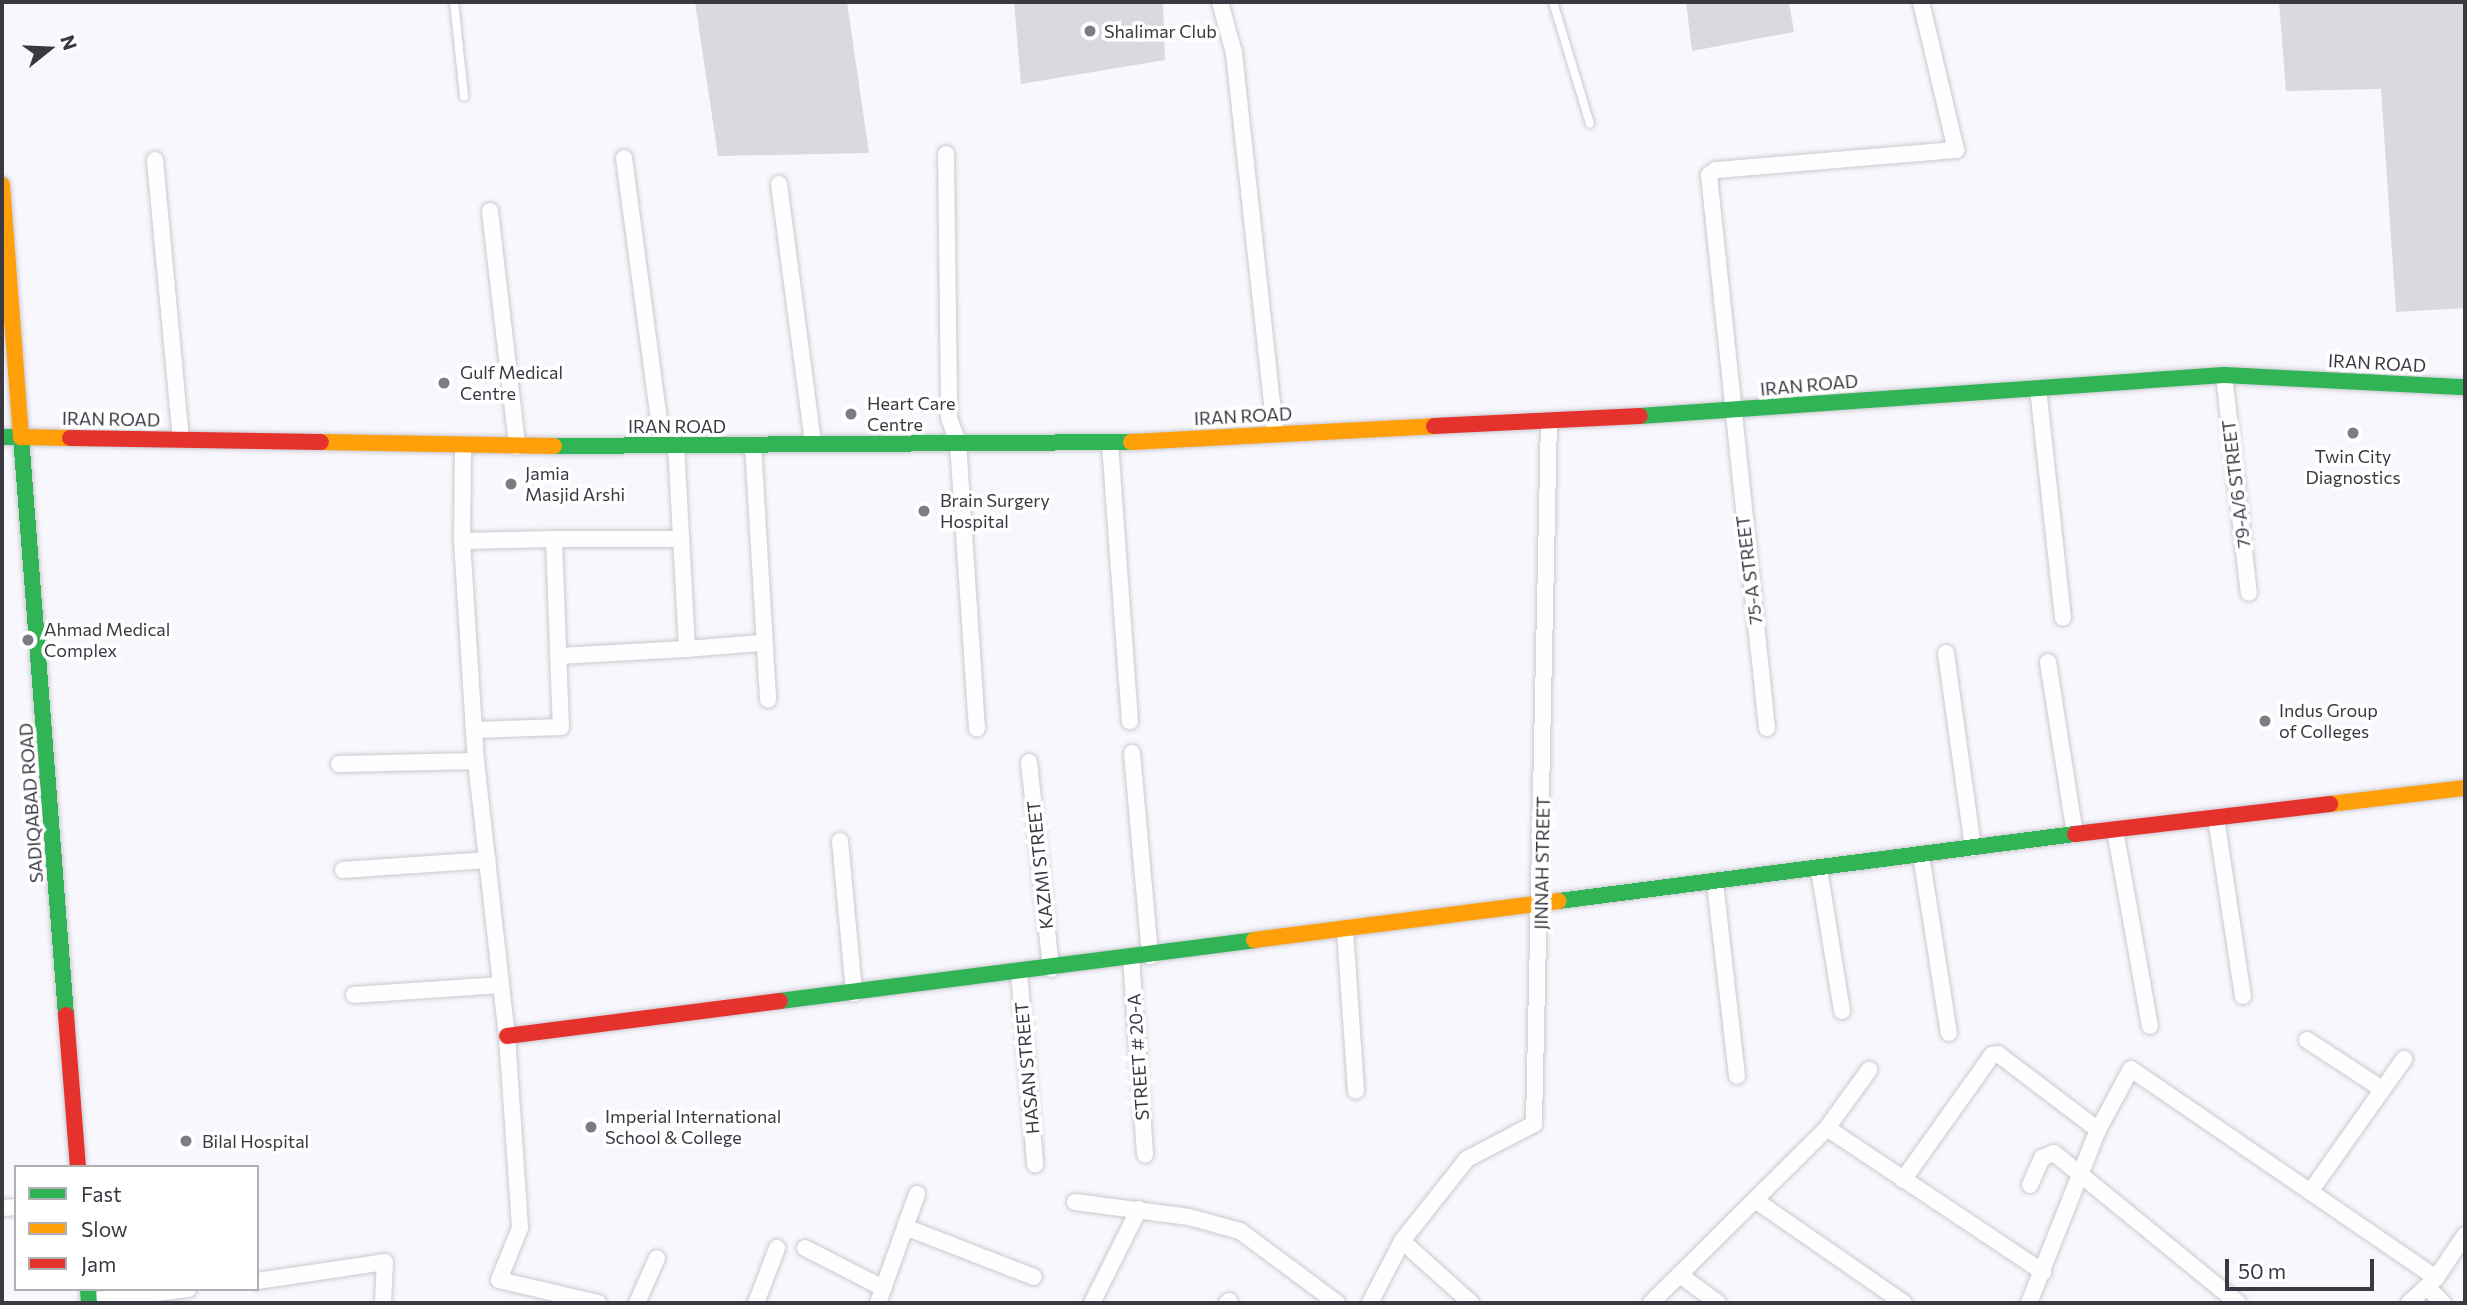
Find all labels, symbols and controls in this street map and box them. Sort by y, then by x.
north arrow [14,14,84,84]
place label: Shalimar Club [1104,20,1217,42]
marker: Shalimar Club [1082,23,1098,39]
text: N [56,32,83,53]
street label: IRAN ROAD [2327,350,2427,376]
place label: Gulf Medical Centre [460,362,563,404]
street label: IRAN ROAD [1759,370,1859,400]
marker: Gulf Medical Centre [434,373,454,393]
place label: Heart Care Centre [867,393,956,436]
street label: IRAN ROAD [1193,403,1293,429]
marker: Heart Care Centre [841,404,861,424]
street label: IRAN ROAD [62,407,160,431]
street label: IRAN ROAD [628,415,726,437]
street label: 79-A/6 STREET [2217,419,2255,549]
marker: Twin City Diagnostics [2343,423,2363,443]
place label: Twin City Diagnostics [2305,446,2401,489]
place label: Jamia Masjid Arshi [525,463,625,505]
marker: Jamia Masjid Arshi [503,476,519,492]
place label: Brain Surgery Hospital [940,490,1050,532]
marker: Brain Surgery Hospital [914,501,934,521]
street label: 75-A STREET [1732,514,1766,626]
place label: Ahmad Medical Complex [44,619,170,662]
marker: Ahmad Medical Complex [18,630,38,650]
place label: Indus Group of Colleges [2279,700,2378,742]
marker: Indus Group of Colleges [2257,713,2273,729]
street label: SADIQABAD ROAD [15,722,47,884]
street label: JINNAH STREET [1530,796,1554,930]
street label: KAZMI STREET [1023,800,1057,930]
street label: STREET # 20-A [1123,993,1153,1121]
street label: HASAN STREET [1010,1001,1044,1135]
place label: Imperial International School & College [605,1106,781,1148]
marker: Imperial International School & College [583,1119,599,1135]
place label: Bilal Hospital [202,1130,309,1152]
marker: Bilal Hospital [176,1131,196,1151]
legend [14,1165,259,1291]
text: Fast [81,1181,122,1206]
text: Slow [81,1216,128,1241]
scale bar [2229,1246,2378,1290]
text: Jam [81,1251,116,1276]
text: 50 m [2238,1258,2286,1283]

